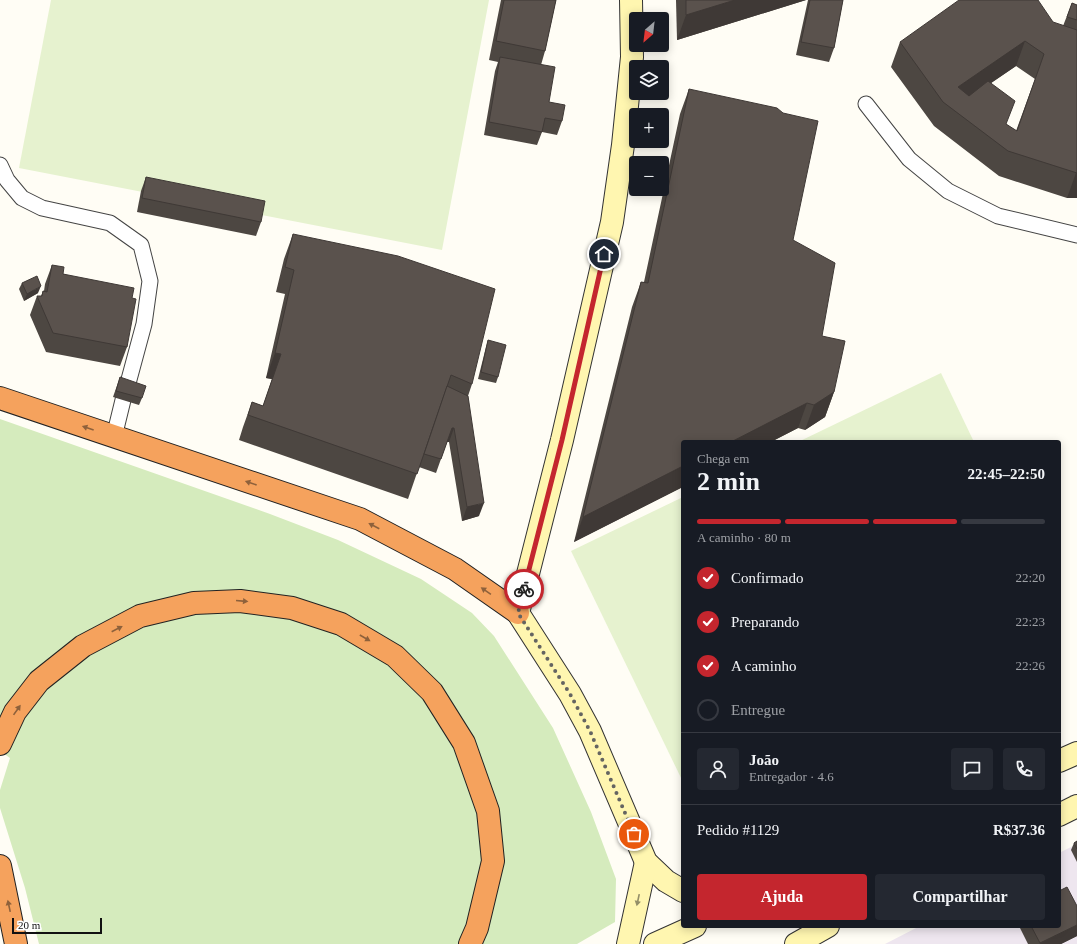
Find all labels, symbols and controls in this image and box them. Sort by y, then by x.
north arrow [629,12,669,52]
map controls [629,12,669,196]
button: layers [629,60,669,100]
button: + [629,108,669,148]
button: − [629,156,669,196]
pin [587,237,621,271]
icon: home [593,243,615,265]
one-way arrow [82,425,94,431]
text: Chega em [697,451,749,466]
text: 22:45–22:50 [968,466,1045,482]
text: 2 min [697,467,760,496]
one-way arrow [245,480,257,486]
one-way arrow [368,522,379,529]
text: A caminho · 80 m [697,530,791,545]
icon: check [697,567,719,589]
courier [504,569,544,609]
text: Confirmado [731,570,804,586]
text: 22:20 [1015,570,1045,585]
icon: bike [513,578,535,600]
one-way arrow [481,587,491,595]
one-way arrow [236,598,248,605]
icon: check [697,611,719,633]
text: Preparando [731,614,799,630]
text: 22:23 [1015,614,1045,629]
one-way arrow [111,625,122,632]
one-way arrow [359,635,371,642]
icon: check [697,655,719,677]
text: A caminho [731,658,796,674]
text: 22:26 [1015,658,1045,673]
text: Entregue [731,702,785,718]
one-way arrow [13,704,21,715]
button: person [697,748,739,790]
button: chat [951,748,993,790]
button: phone [1003,748,1045,790]
text: João [749,752,779,768]
text: Entregador · 4.6 [749,769,834,784]
pin [617,817,651,851]
text: Pedido #1129 [697,822,779,838]
text: R$37.36 [993,822,1045,838]
icon: bag [623,823,645,845]
button: Ajuda [697,874,867,920]
button: Compartilhar [875,874,1045,920]
one-way arrow [634,894,640,906]
one-way arrow [5,900,11,912]
scale bar [12,916,102,935]
text: 20 m [18,919,40,931]

